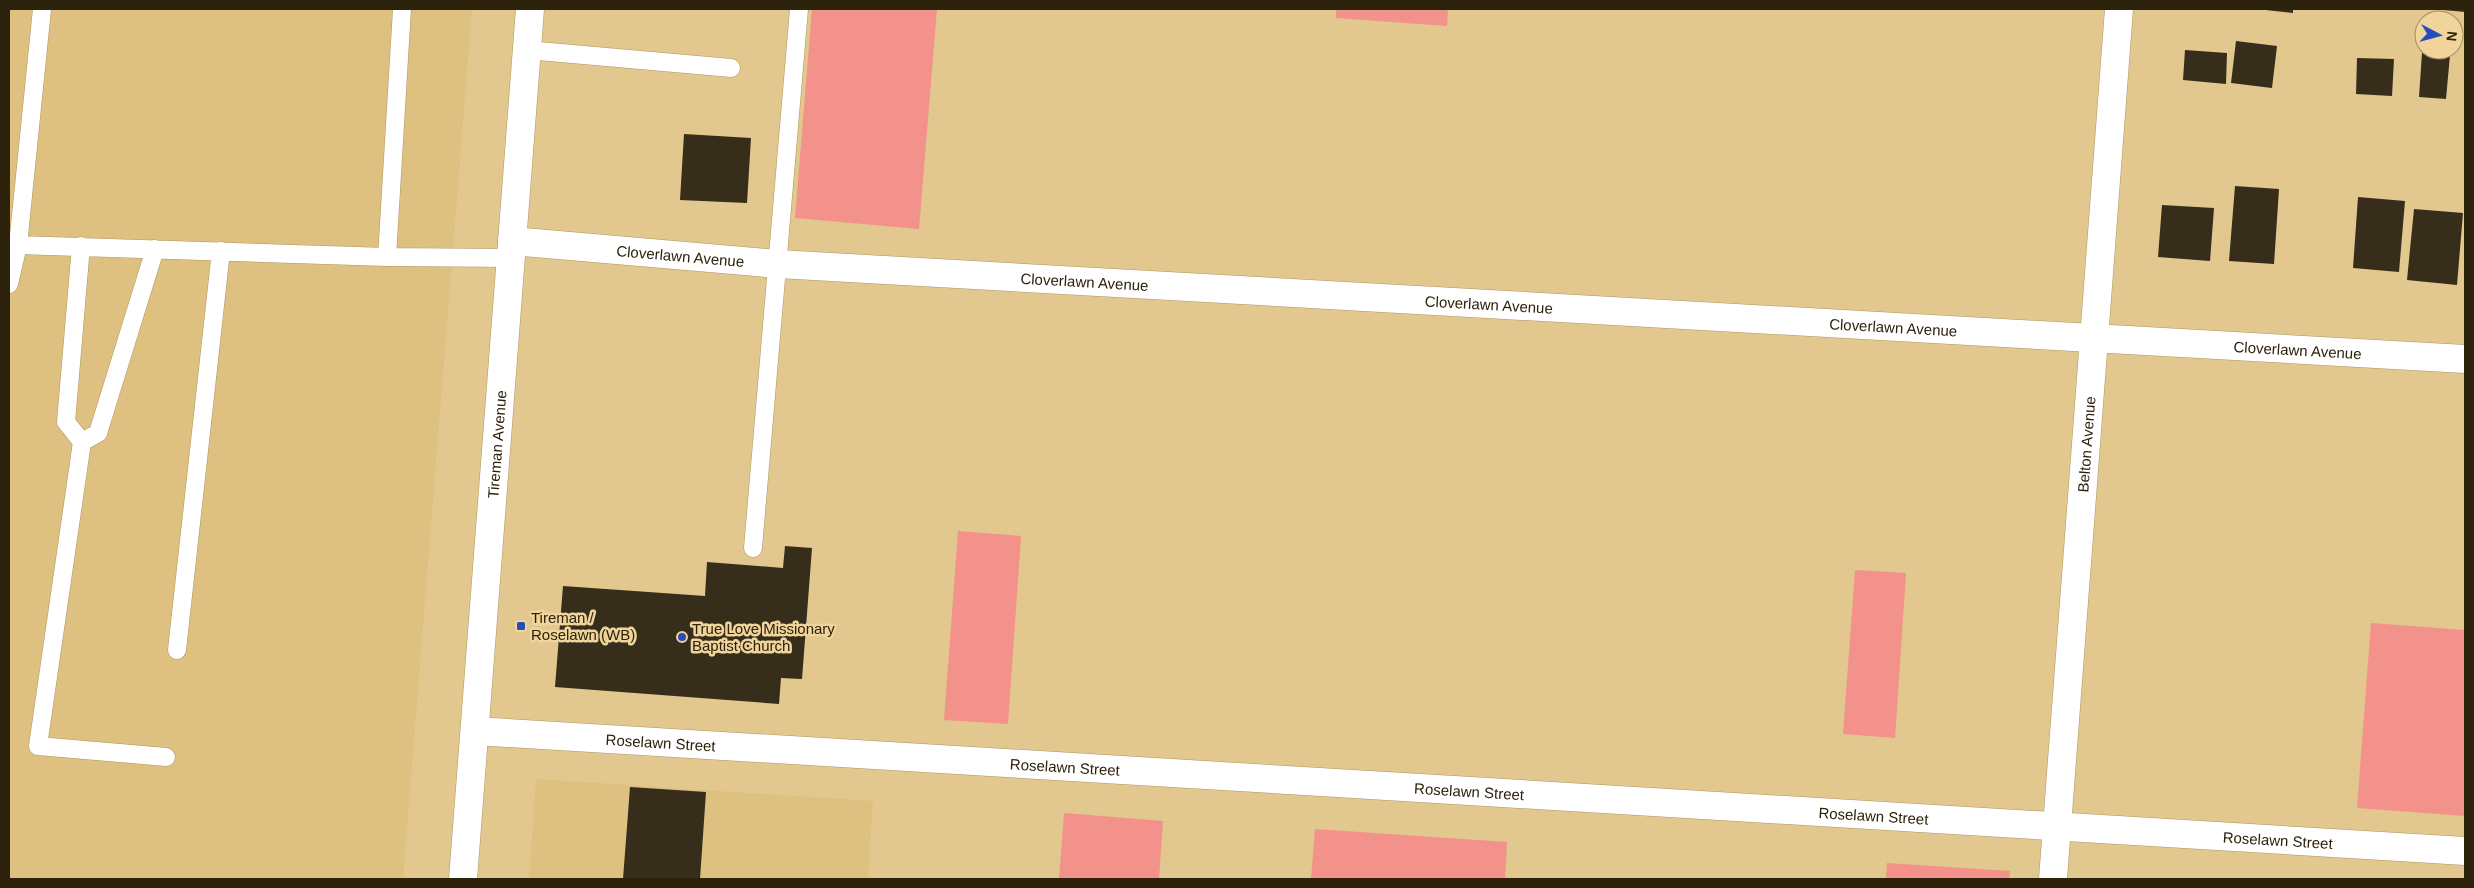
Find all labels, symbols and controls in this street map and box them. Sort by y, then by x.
north arrow [2414,10,2464,60]
text: N [2443,30,2460,42]
street label: Cloverlawn Avenue [616,242,745,270]
street label: Cloverlawn Avenue [1020,269,1149,293]
street label: Cloverlawn Avenue [1424,292,1553,316]
street label: Cloverlawn Avenue [1829,315,1958,339]
street label: Cloverlawn Avenue [2233,337,2362,362]
street label: Tireman Avenue [484,390,509,499]
street label: Belton Avenue [2074,395,2098,493]
place label: Tireman / Roselawn (WB) [531,609,635,643]
marker: Tireman / Roselawn (WB) [515,620,527,632]
place label: True Love Missionary Baptist Church [692,620,835,654]
marker: True Love Missionary Baptist Church [676,631,688,643]
street label: Roselawn Street [605,730,717,754]
street label: Roselawn Street [1009,755,1121,778]
street label: Roselawn Street [1414,779,1525,803]
street label: Roselawn Street [1818,804,1930,827]
street label: Roselawn Street [2222,828,2334,852]

